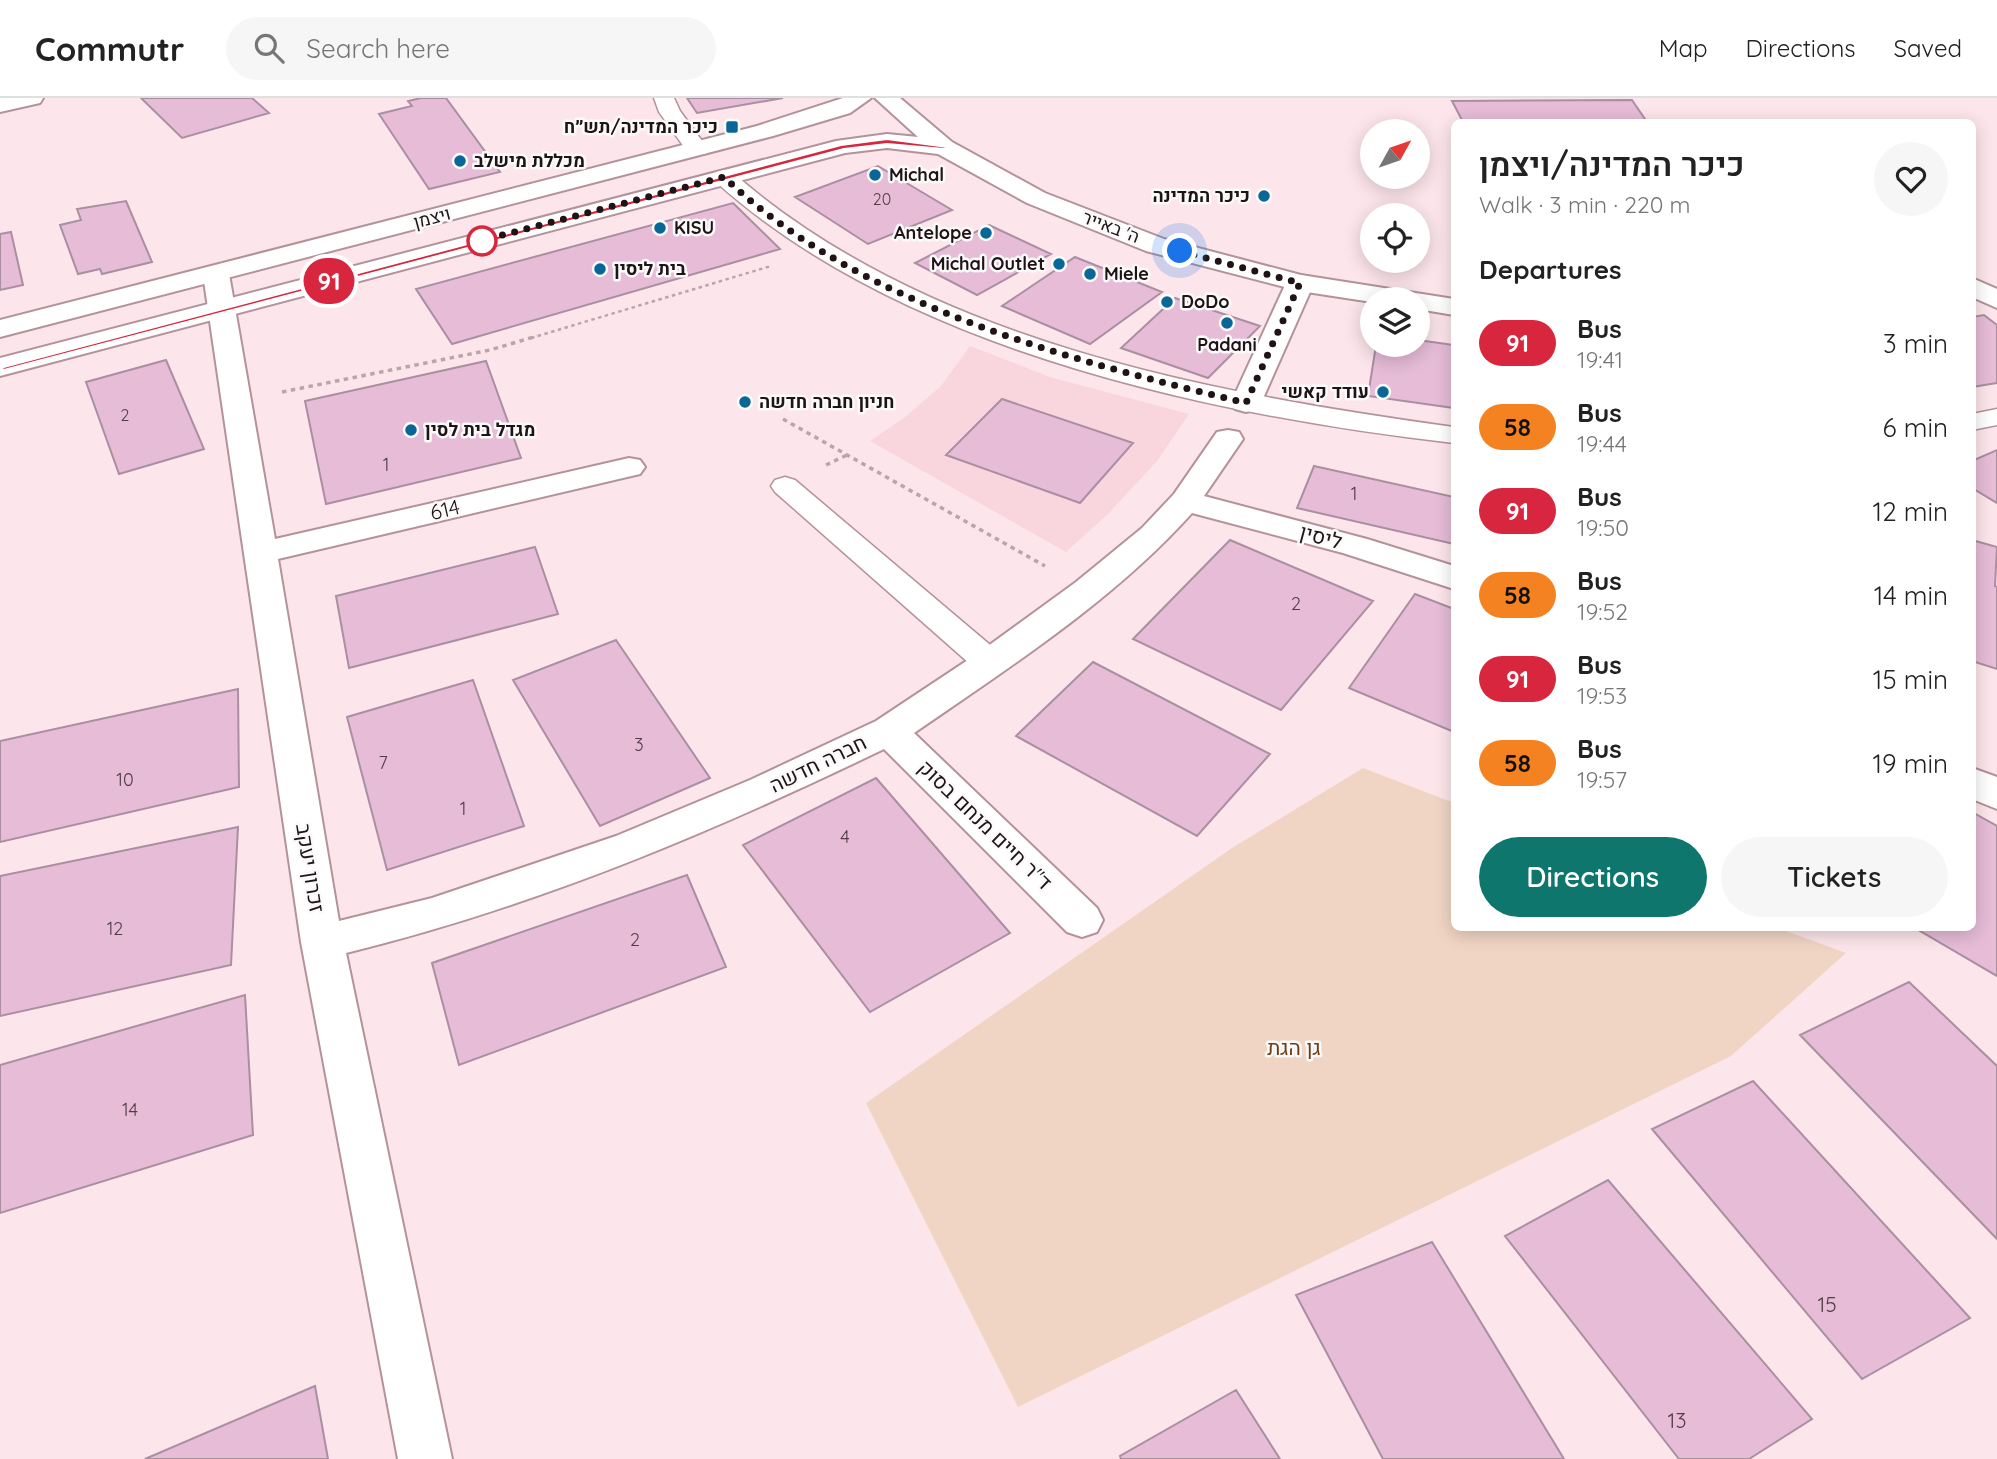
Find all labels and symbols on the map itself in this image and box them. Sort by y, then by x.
place label: כיכר המדינה/תש״ח [564,115,718,138]
marker: כיכר המדינה/תש״ח [724,119,740,135]
north arrow [1360,119,1430,189]
place label: מכללת מישלב [474,149,585,172]
marker: מכללת מישלב [452,153,468,169]
place label: Michal [889,163,944,186]
marker: Michal [867,167,883,183]
place label: כיכר המדינה [1152,184,1250,207]
marker: כיכר המדינה [1256,188,1272,204]
house number: 20 [873,189,891,209]
street label: ויצמן [411,202,453,233]
street label: ה' באייר [1079,205,1143,248]
place label: KISU [674,216,714,239]
marker: KISU [652,220,668,236]
place label: Antelope [894,221,972,244]
marker: Antelope [978,225,994,241]
unlabelled marker [467,226,497,256]
your location [1162,233,1197,268]
place label: Michal Outlet [931,252,1045,275]
marker: Michal Outlet [1051,256,1067,272]
place label: בית ליסין [614,257,686,280]
line badge: 91 [298,258,360,304]
marker: בית ליסין [592,261,608,277]
place label: Miele [1104,262,1149,285]
marker: Miele [1082,266,1098,282]
place label: DoDo [1181,290,1230,313]
marker: DoDo [1159,294,1175,310]
marker: Padani [1219,315,1235,331]
place label: Padani [1197,333,1257,356]
place label: עודד קאשי [1281,380,1369,403]
marker: עודד קאשי [1375,384,1391,400]
place label: חניון חברה חדשה [759,390,894,413]
marker: חניון חברה חדשה [737,394,753,410]
house number: 2 [121,405,130,425]
place label: מגדל בית לסין [425,418,535,441]
marker: מגדל בית לסין [403,422,419,438]
house number: 1 [383,453,389,476]
house number: 1 [1351,482,1357,505]
street label: 614 [427,493,462,525]
street label: ליסין [1297,518,1346,554]
house number: 2 [1291,592,1301,615]
street label: חברה חדשה [765,728,870,798]
house number: 3 [634,733,644,756]
house number: 7 [378,751,388,774]
street label: ד"ר חיים מנחם בסוק [913,754,1058,895]
house number: 10 [116,768,134,791]
house number: 1 [460,797,466,820]
street label: זכרון יעקב [291,822,331,914]
house number: 4 [840,825,850,848]
house number: 12 [107,917,123,940]
house number: 2 [630,928,640,951]
park label: גן הגת [1267,1034,1321,1060]
house number: 14 [122,1098,138,1121]
house number: 15 [1817,1291,1837,1317]
house number: 13 [1668,1407,1686,1433]

